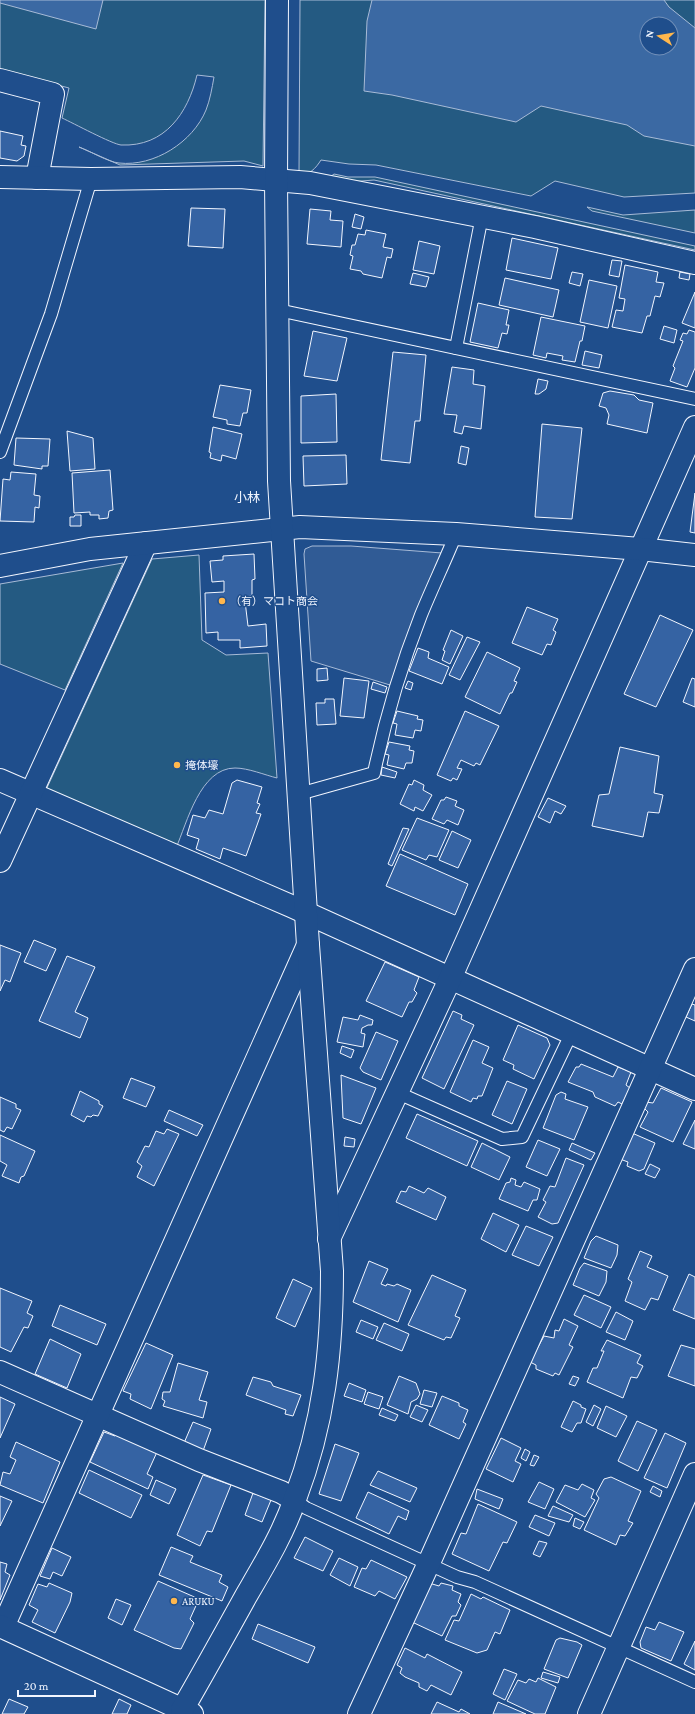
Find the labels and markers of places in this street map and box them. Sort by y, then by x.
place label: （有）マコト商会 [230,595,318,607]
marker: （有）マコト商会 [217,596,227,606]
place label: 掩体壕 [185,759,218,771]
marker: 掩体壕 [172,760,182,770]
place label: ARUKU [182,1595,215,1607]
marker: ARUKU [169,1596,179,1606]

